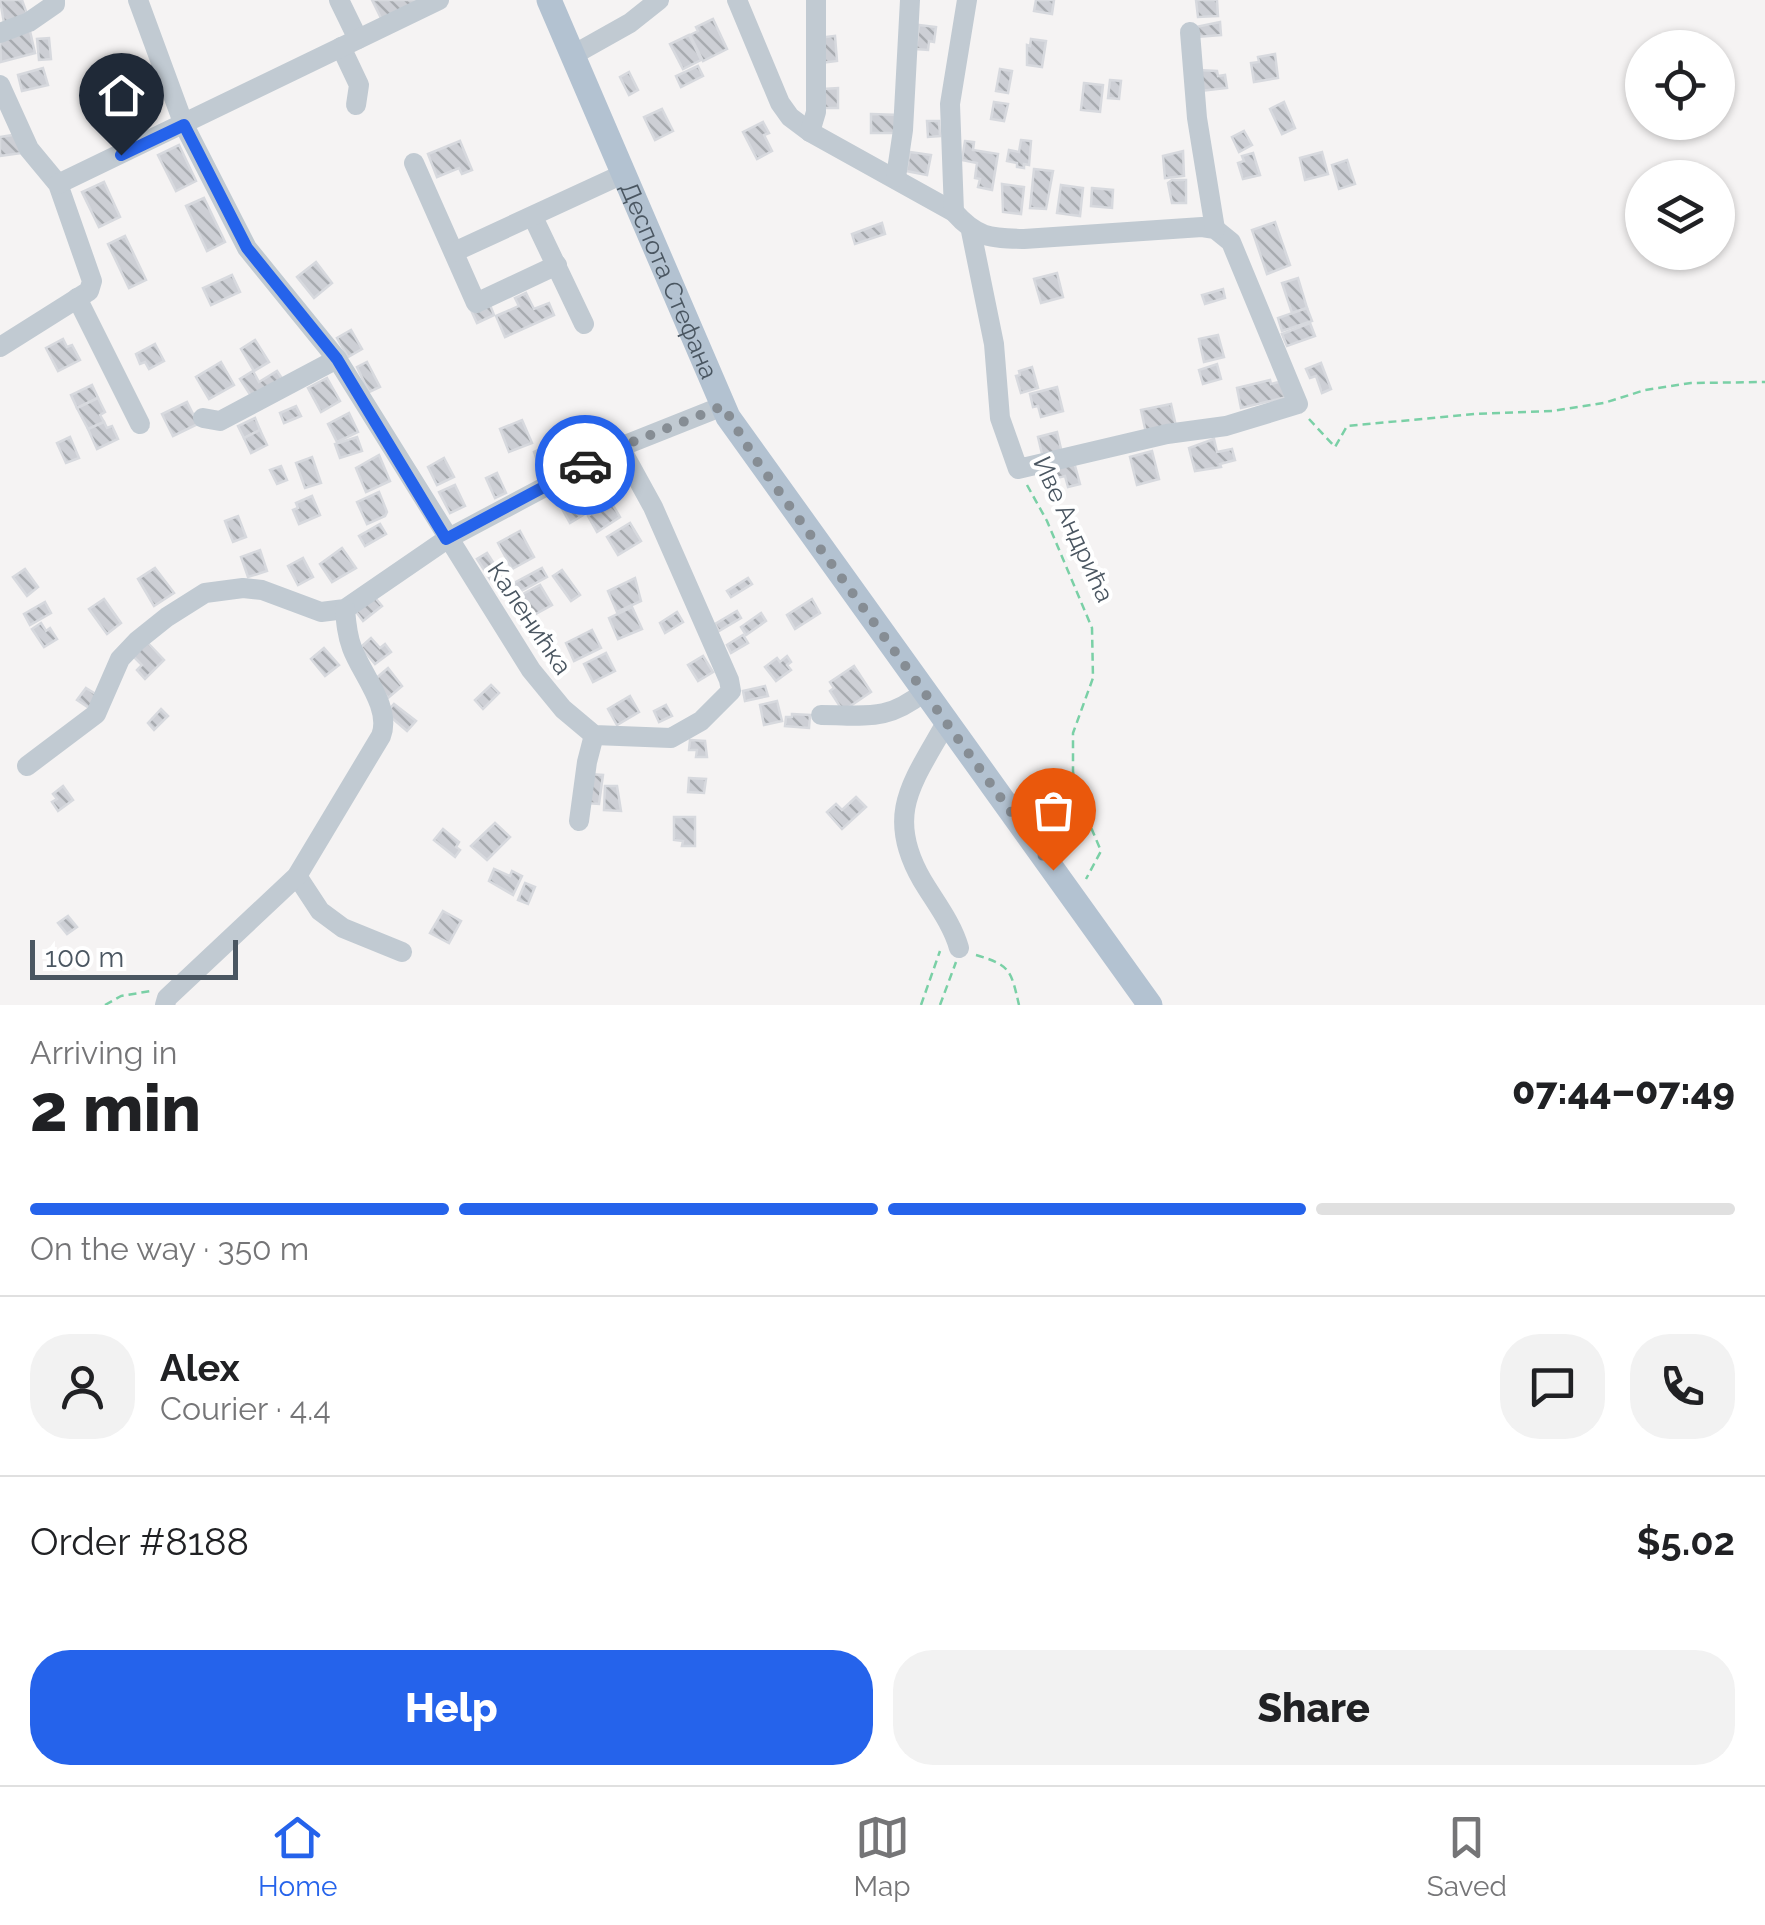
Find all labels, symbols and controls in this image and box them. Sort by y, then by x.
map controls [1625,30,1735,270]
button: locate [1625,30,1735,140]
pin [79,53,164,156]
icon: home [94,68,149,123]
button: layers [1625,160,1735,270]
street label: Деспота Стефана [614,177,725,383]
courier [535,415,635,515]
icon: car [558,438,613,493]
street label: Иве Андрића [1027,451,1121,607]
street label: Каленићка [481,556,579,680]
pin [1011,768,1096,871]
icon: bag [1026,783,1081,838]
scale bar [30,935,238,980]
text: 100 m [45,941,124,974]
text: Arriving in [30,1034,177,1071]
text: 07:44–07:49 [1512,1068,1735,1113]
text: 2 min [30,1070,201,1146]
text: On the way · 350 m [30,1230,309,1267]
button: person [30,1334,135,1439]
button: chat [1500,1334,1605,1439]
button: phone [1630,1334,1735,1439]
text: Alex [160,1345,240,1390]
text: Courier · 4.4 [160,1390,331,1427]
text: Order #8188 [30,1519,249,1564]
text: $5.02 [1637,1519,1735,1564]
button: Help [30,1650,873,1765]
button: Share [893,1650,1735,1765]
tab: Home [258,1810,337,1903]
tab: Map [854,1810,911,1903]
tab: Saved [1427,1810,1507,1903]

